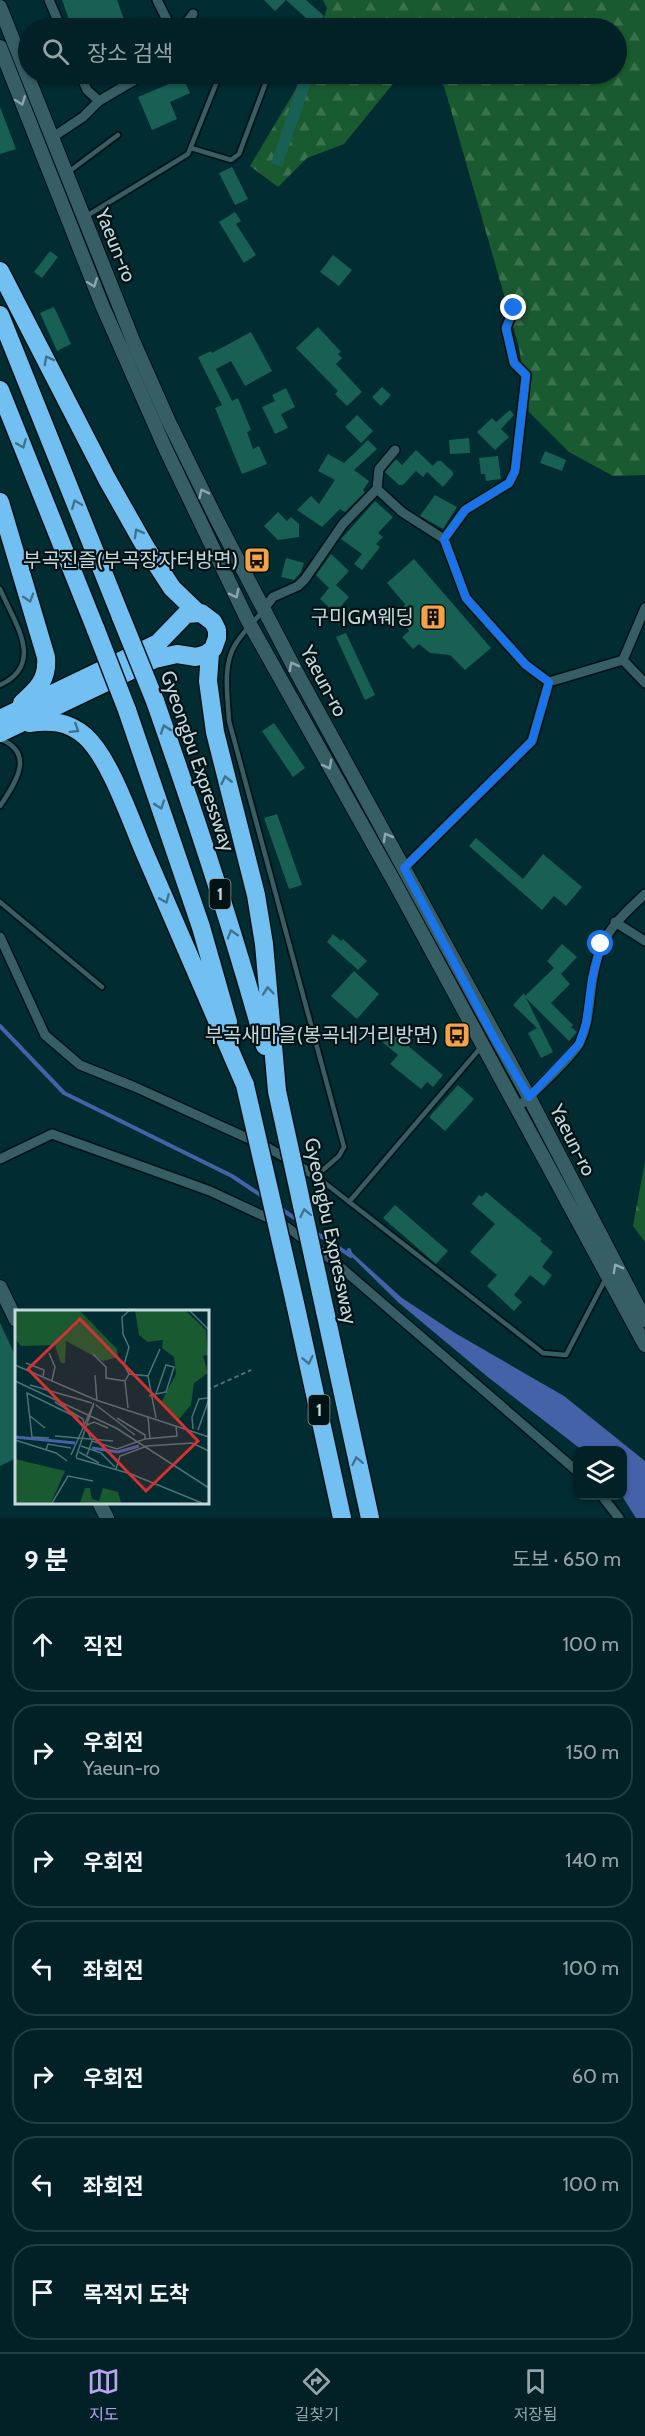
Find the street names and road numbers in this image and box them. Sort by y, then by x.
street label: Yaeun-ro [90,204,142,285]
street label: Yaeun-ro [295,640,353,721]
street label: Gyeongbu Expressway [156,667,240,855]
road number: 1 [210,879,230,909]
street label: Yaeun-ro [544,1099,601,1180]
street label: Gyeongbu Expressway [300,1136,362,1326]
road number: 1 [308,1395,330,1425]

